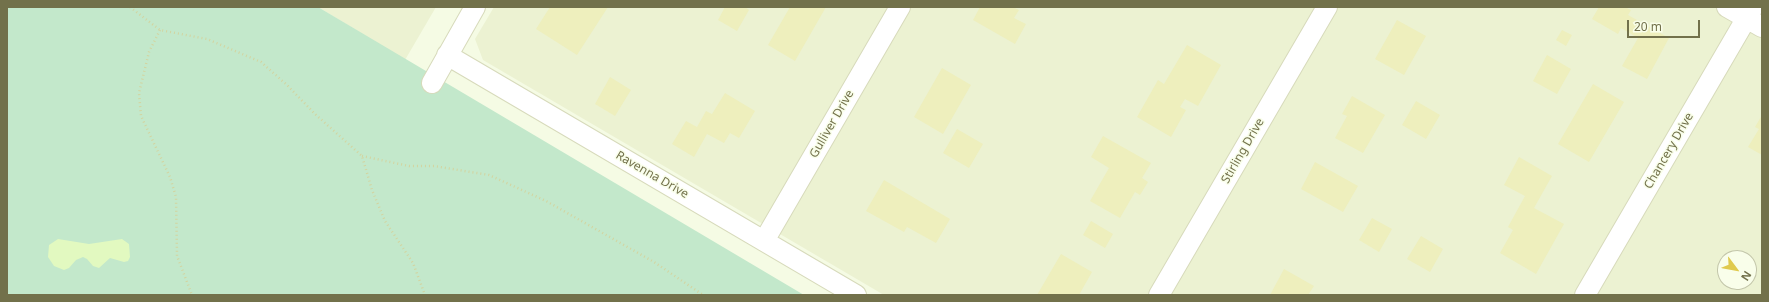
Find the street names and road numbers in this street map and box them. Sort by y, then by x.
street label: Gulliver Drive [807,87,857,161]
street label: Chancery Drive [1641,110,1697,192]
street label: Stirling Drive [1219,116,1267,186]
street label: Ravenna Drive [613,148,691,202]

